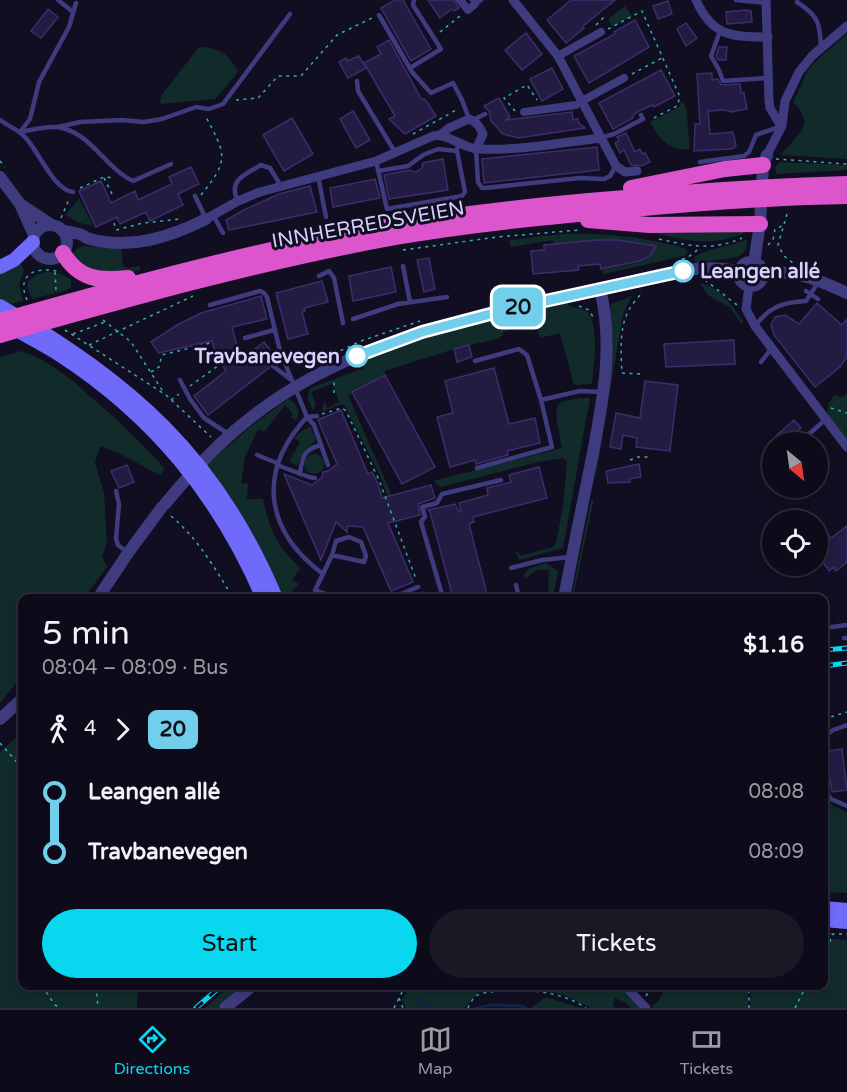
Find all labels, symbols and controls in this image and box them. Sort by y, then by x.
street label: INNHERREDSVEIEN [270,196,466,254]
marker: Leangen allé [672,260,694,282]
place label: Leangen allé [700,260,820,284]
line badge: 20 [491,288,545,326]
text: 20 [505,295,531,320]
place label: Travbanevegen [194,345,340,369]
marker: Travbanevegen [346,345,368,367]
north arrow [762,432,828,498]
map controls [762,432,828,576]
button: locate [762,510,828,576]
text: 5 min [42,614,130,653]
text: $1.16 [743,632,804,658]
text: 08:04 – 08:09 · Bus [42,656,228,680]
icon: walk [42,713,75,746]
icon: forward [106,713,139,746]
text: 4 [84,717,97,741]
text: 20 [160,717,186,742]
text: Leangen allé [88,779,220,805]
text: 08:08 [749,780,804,804]
text: Travbanevegen [88,839,248,865]
text: 08:09 [749,840,804,864]
button: Start [42,909,417,978]
button: Tickets [429,909,804,978]
tab: Directions [114,1023,190,1079]
tab: Map [418,1023,452,1079]
tab: Tickets [680,1023,733,1079]

